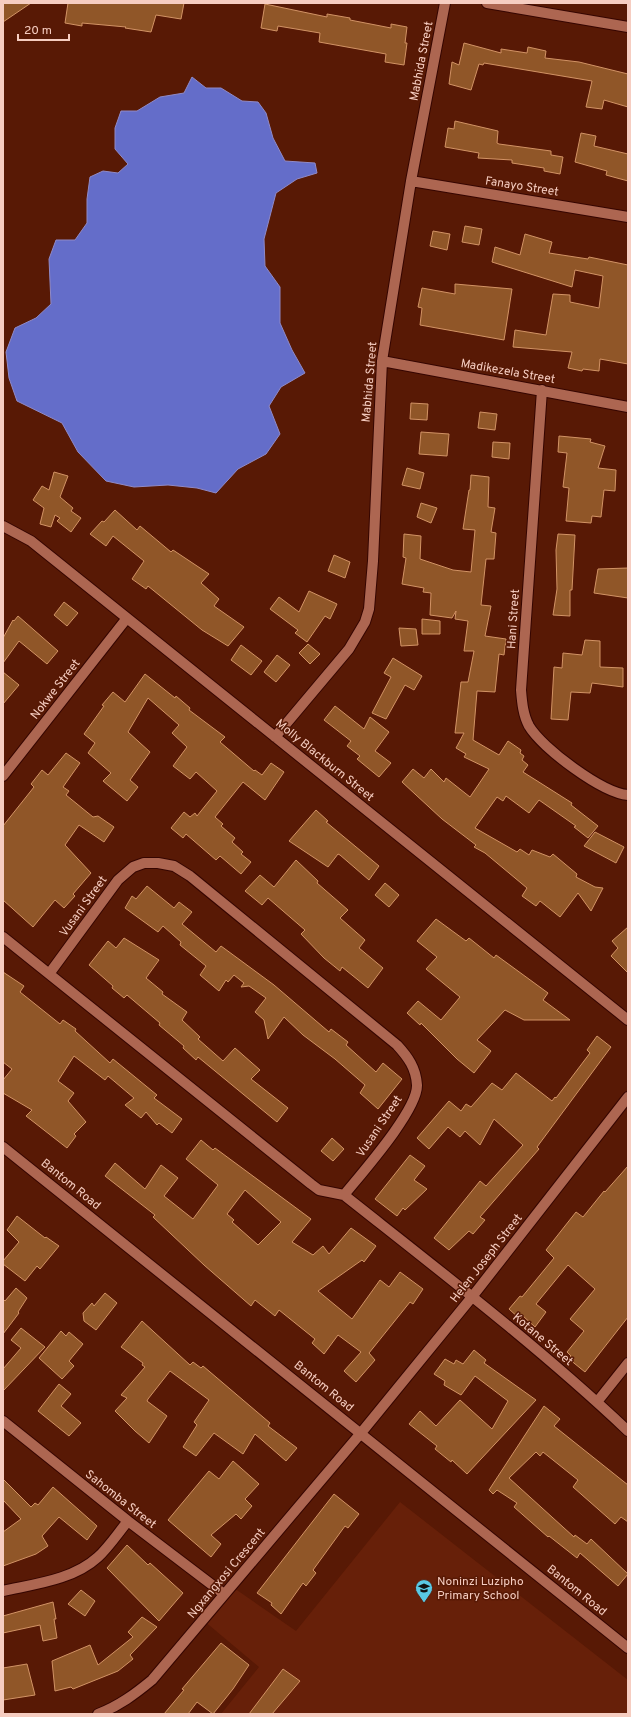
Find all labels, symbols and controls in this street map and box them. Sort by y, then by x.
scale bar [18,16,69,42]
street label: Mabhida Street [406,20,438,103]
text: 20 m [24,23,52,39]
street label: Fanayo Street [484,173,560,201]
street label: Mabhida Street [358,341,381,423]
street label: Madikezela Street [459,356,556,388]
street label: Hani Street [504,588,524,650]
street label: Nokwe Street [27,656,84,723]
street label: Molly Blackburn Street [272,716,377,806]
street label: Vusani Street [56,873,111,940]
street label: Vusani Street [353,1092,406,1161]
street label: Bantom Road [37,1156,104,1214]
street label: Helen Joseph Street [447,1211,527,1306]
street label: Kotane Street [509,1310,576,1370]
street label: Bantom Road [290,1358,357,1416]
street label: Sahomba Street [81,1467,159,1533]
street label: Ngxangxosi Crescent [184,1525,269,1622]
street label: Bantom Road [543,1562,610,1620]
place label: Noninzi Luzipho Primary School [437,1574,524,1604]
school or university icon: Noninzi Luzipho Primary School [414,1578,434,1603]

